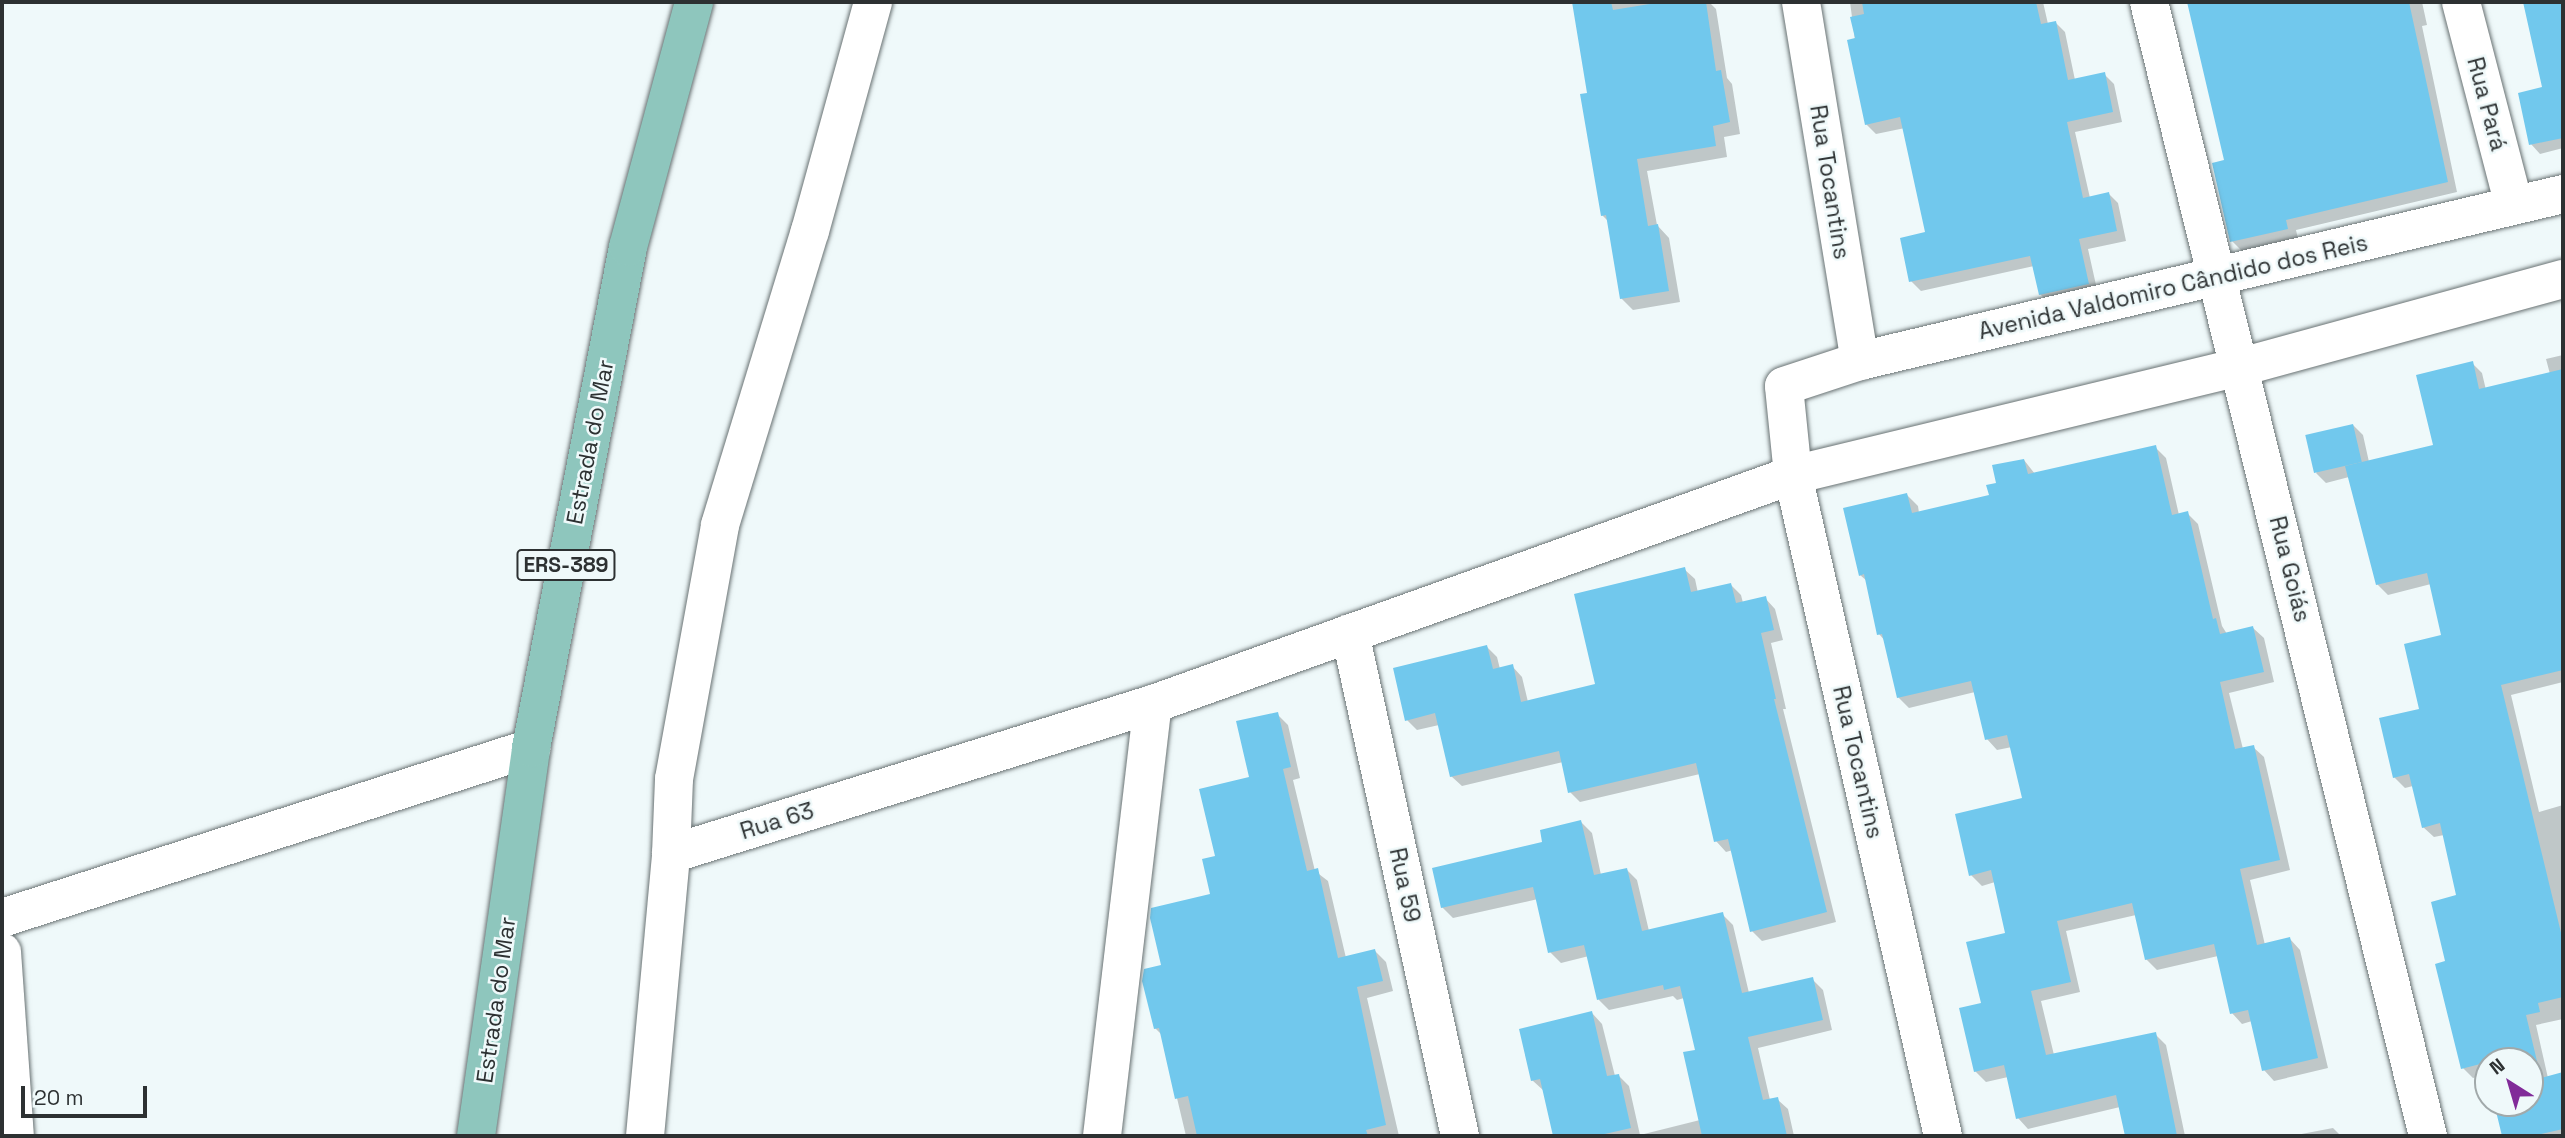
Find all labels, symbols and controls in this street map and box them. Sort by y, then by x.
street label: Rua Pará [2461,54,2513,154]
street label: Rua Tocantins [1804,103,1856,261]
street label: Avenida Valdomiro Cândido dos Reis [1976,229,2370,345]
street label: Estrada do Mar [560,357,620,527]
street label: Rua Goiás [2264,513,2316,625]
road number: ERS-389 [515,548,617,582]
street label: Rua Tocantins [1827,683,1889,841]
street label: Rua 63 [737,797,817,845]
street label: Rua 59 [1384,845,1426,925]
street label: Estrada do Mar [471,915,521,1085]
north arrow [2474,1047,2544,1117]
text: N [2485,1053,2510,1080]
scale bar [24,1072,150,1116]
text: 20 m [34,1084,84,1111]

